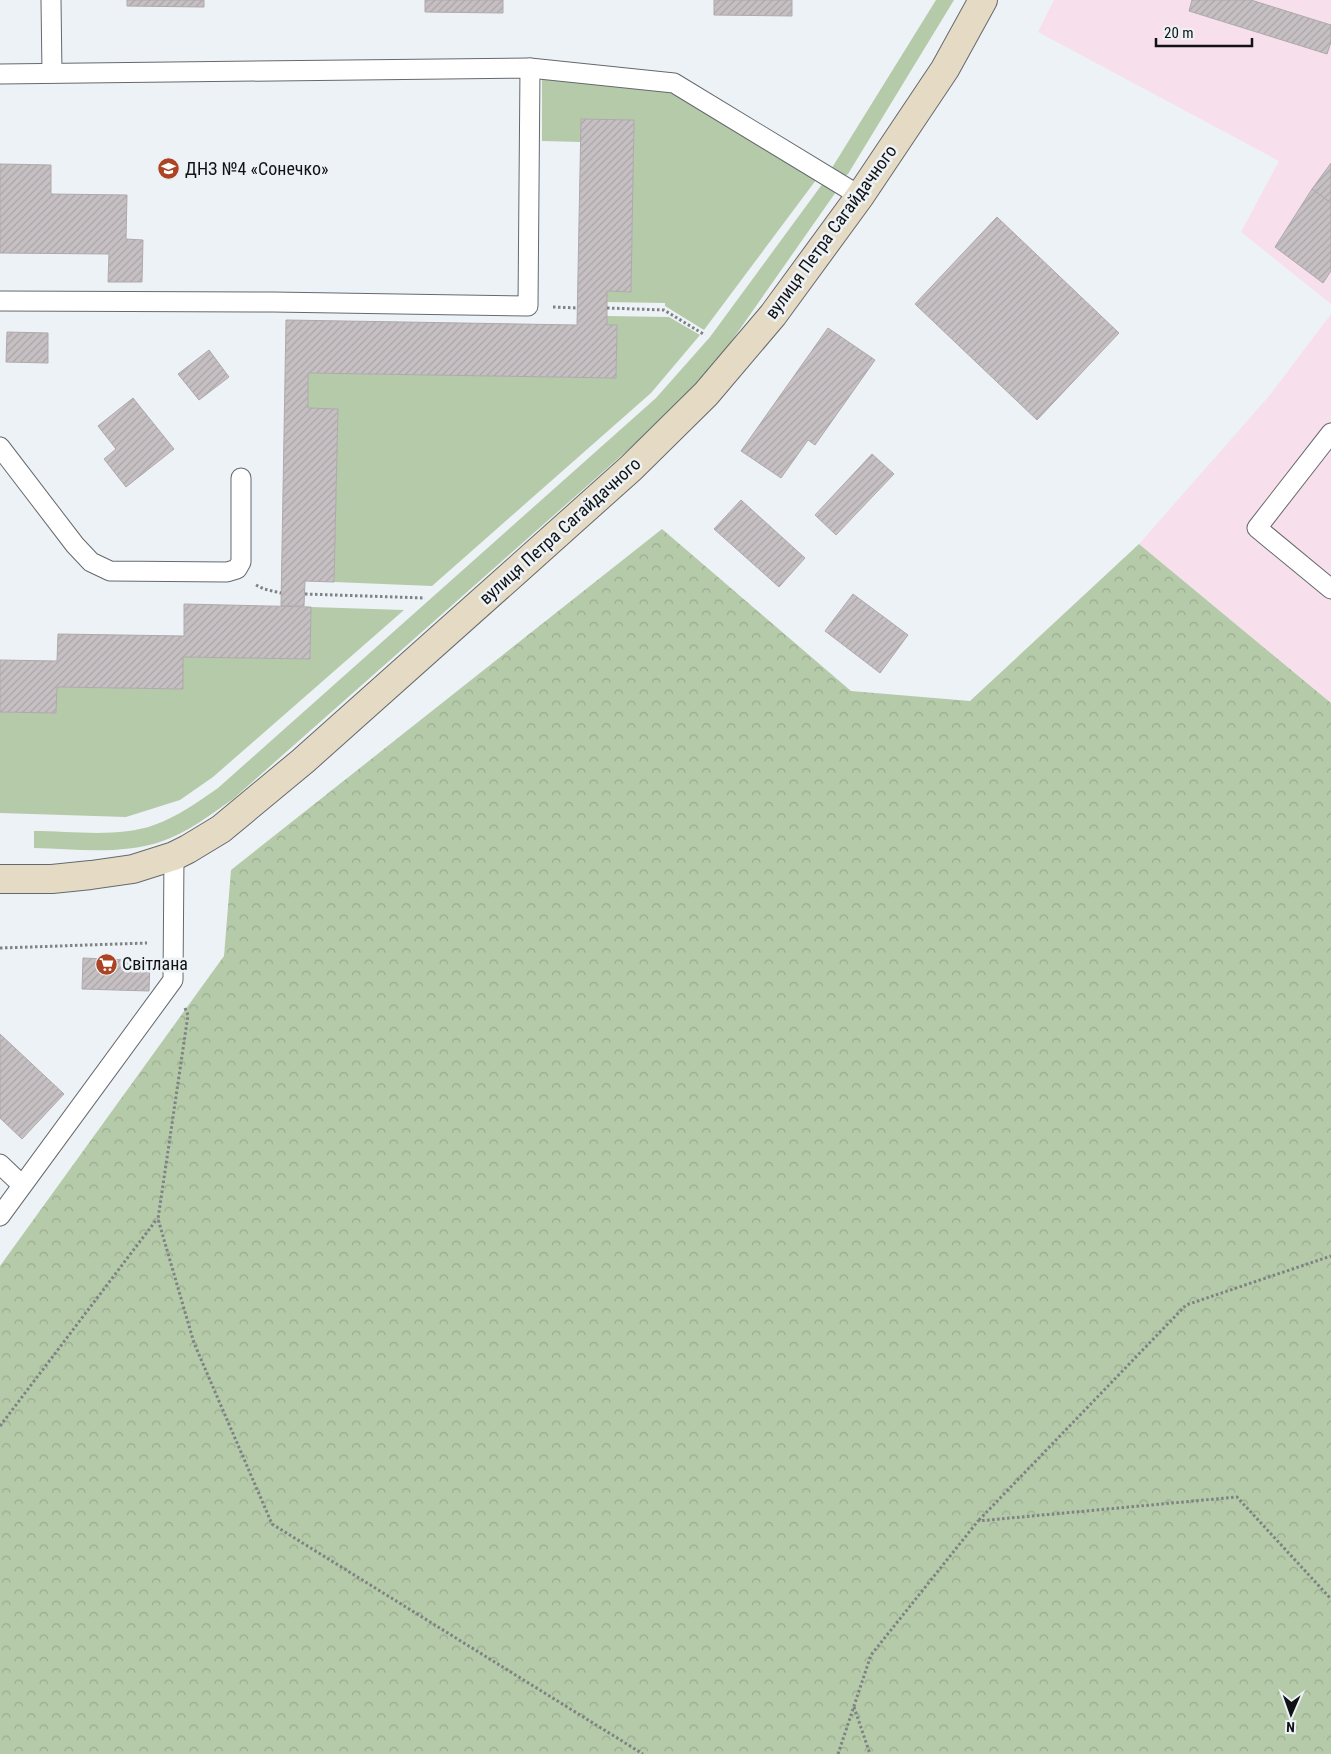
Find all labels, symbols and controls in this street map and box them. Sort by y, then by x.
scale bar [1156,15,1252,47]
text: 20 m [1164,24,1194,42]
street label: вулиця Петра Сагайдачного [761,141,901,323]
school or university icon: ДНЗ №4 «Сонечко» [157,157,181,181]
place label: ДНЗ №4 «Сонечко» [185,158,328,179]
street label: вулиця Петра Сагайдачного [475,453,645,609]
supermarket icon: Світлана [94,952,118,976]
place label: Світлана [122,953,188,974]
north arrow [1266,1689,1316,1739]
text: N [1286,1719,1295,1735]

